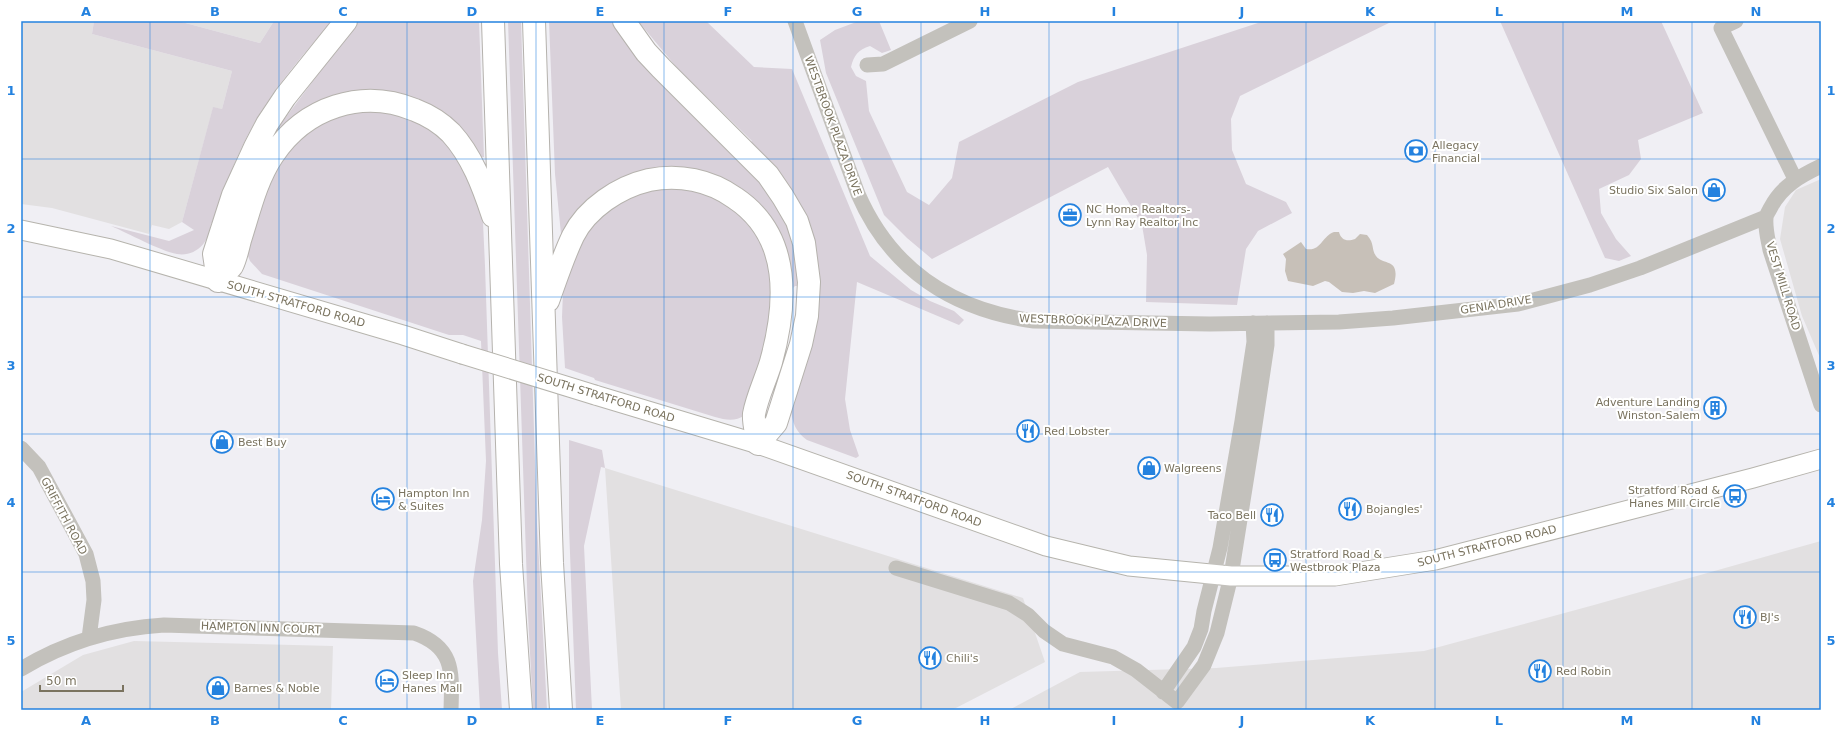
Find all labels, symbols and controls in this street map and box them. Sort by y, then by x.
text: A [81,4,91,19]
text: B [210,4,220,19]
text: C [338,4,348,19]
text: D [467,4,478,19]
text: E [596,4,604,19]
text: F [724,4,732,19]
text: G [852,4,862,19]
text: H [980,4,990,19]
text: I [1112,4,1116,19]
text: J [1239,4,1244,19]
text: K [1365,4,1376,19]
text: L [1495,4,1503,19]
text: M [1621,4,1633,19]
text: N [1751,4,1761,19]
street label: WESTBROOK PLAZA DRIVE [802,54,864,198]
text: 1 [6,83,16,98]
text: 1 [1826,83,1836,98]
bank icon: Allegacy Financial [1403,138,1429,164]
place label: Allegacy Financial [1432,139,1480,165]
shop icon: Studio Six Salon [1701,177,1727,203]
place label: Studio Six Salon [1609,184,1698,197]
office icon: NC Home Realtors- Lynn Ray Realtor Inc [1057,202,1083,228]
place label: NC Home Realtors- Lynn Ray Realtor Inc [1086,203,1198,229]
text: 2 [6,221,16,236]
text: 2 [1826,221,1836,236]
street label: VEST MILL ROAD [1763,240,1803,332]
street label: SOUTH STRATFORD ROAD [225,278,367,330]
street label: GENIA DRIVE [1460,293,1533,317]
street label: WESTBROOK PLAZA DRIVE [1019,312,1167,330]
text: 3 [6,358,16,373]
text: 3 [1826,358,1836,373]
street label: SOUTH STRATFORD ROAD [536,371,676,425]
building icon: Adventure Landing Winston-Salem [1702,395,1728,421]
place label: Adventure Landing Winston-Salem [1596,396,1700,422]
restaurant icon: Red Lobster [1015,418,1041,444]
place label: Red Lobster [1044,425,1110,438]
shop icon: Best Buy [209,429,235,455]
place label: Best Buy [238,436,287,449]
shop icon: Walgreens [1136,455,1162,481]
place label: Walgreens [1164,462,1222,475]
street label: SOUTH STRATFORD ROAD [845,468,983,530]
street label: GRIFFITH ROAD [38,475,90,557]
bus stop icon: Stratford Road & Hanes Mill Circle [1722,483,1748,509]
place label: Stratford Road & Hanes Mill Circle [1628,484,1720,510]
hotel icon: Hampton Inn & Suites [370,486,396,512]
place label: Hampton Inn & Suites [398,487,469,513]
text: 4 [6,495,16,510]
text: 4 [1826,495,1836,510]
restaurant icon: Bojangles' [1337,496,1363,522]
restaurant icon: Taco Bell [1259,502,1285,528]
place label: Bojangles' [1366,503,1423,516]
place label: Taco Bell [1207,509,1256,522]
street label: SOUTH STRATFORD ROAD [1416,522,1558,570]
bus stop icon: Stratford Road & Westbrook Plaza [1262,547,1288,573]
place label: Stratford Road & Westbrook Plaza [1290,548,1382,574]
restaurant icon: BJ's [1732,604,1758,630]
place label: BJ's [1760,611,1780,624]
street label: HAMPTON INN COURT [201,619,322,637]
text: 5 [6,633,16,648]
text: 5 [1826,633,1836,648]
restaurant icon: Chili's [917,645,943,671]
place label: Chili's [946,652,979,665]
restaurant icon: Red Robin [1527,658,1553,684]
place label: Red Robin [1556,665,1611,678]
scale bar [40,667,123,693]
hotel icon: Sleep Inn Hanes Mall [374,668,400,694]
place label: Sleep Inn Hanes Mall [402,669,462,695]
text: 50 m [46,674,77,688]
shop icon: Barnes & Noble [205,675,231,701]
place label: Barnes & Noble [234,682,320,695]
text: A [81,713,91,728]
text: B [210,713,220,728]
text: C [338,713,348,728]
text: D [467,713,478,728]
text: E [596,713,604,728]
text: F [724,713,732,728]
text: G [852,713,862,728]
text: H [980,713,990,728]
text: I [1112,713,1116,728]
text: J [1239,713,1244,728]
text: K [1365,713,1376,728]
text: L [1495,713,1503,728]
text: M [1621,713,1633,728]
text: N [1751,713,1761,728]

